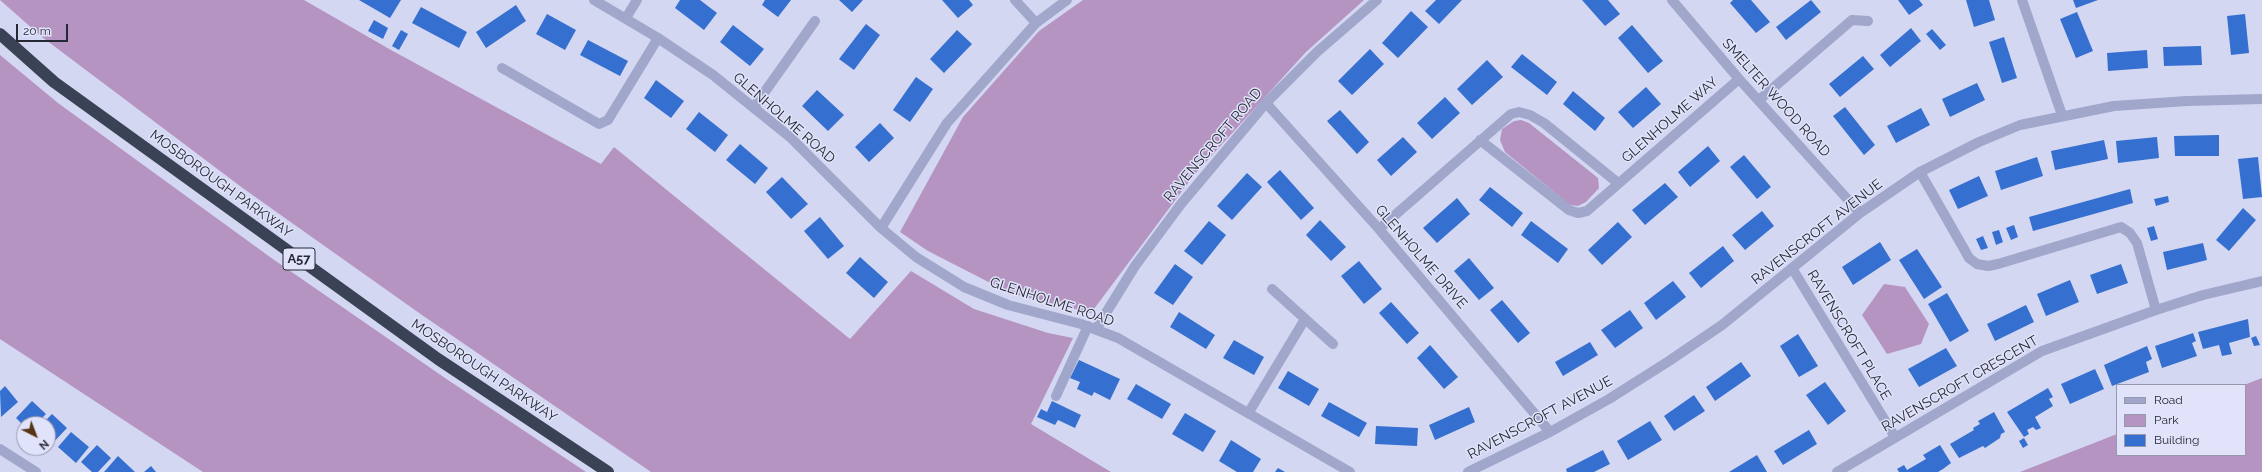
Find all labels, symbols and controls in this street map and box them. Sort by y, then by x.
scale bar [18,16,70,42]
text: 20 m [23,24,51,38]
street label: SMELTER WOOD ROAD [1718,35,1834,161]
street label: GLENHOLME ROAD [730,69,838,167]
street label: GLENHOLME WAY [1618,74,1722,166]
street label: RAVENSCROFT ROAD [1160,85,1266,205]
street label: MOSBOROUGH PARKWAY [146,127,296,241]
street label: RAVENSCROFT AVENUE [1748,176,1886,288]
street label: GLENHOLME DRIVE [1372,202,1470,312]
road number: A57 [283,248,315,270]
street label: RAVENSCROFT PLACE [1803,267,1895,403]
street label: GLENHOLME ROAD [988,274,1116,330]
street label: MOSBOROUGH PARKWAY [408,316,560,426]
street label: RAVENSCROFT CRESCENT [1879,332,2041,436]
street label: RAVENSCROFT AVENUE [1465,373,1615,463]
legend [2116,384,2246,456]
text: Road [2154,393,2183,407]
text: Park [2154,413,2179,427]
north arrow [16,416,56,456]
text: Building [2154,433,2200,447]
text: N [36,437,51,452]

